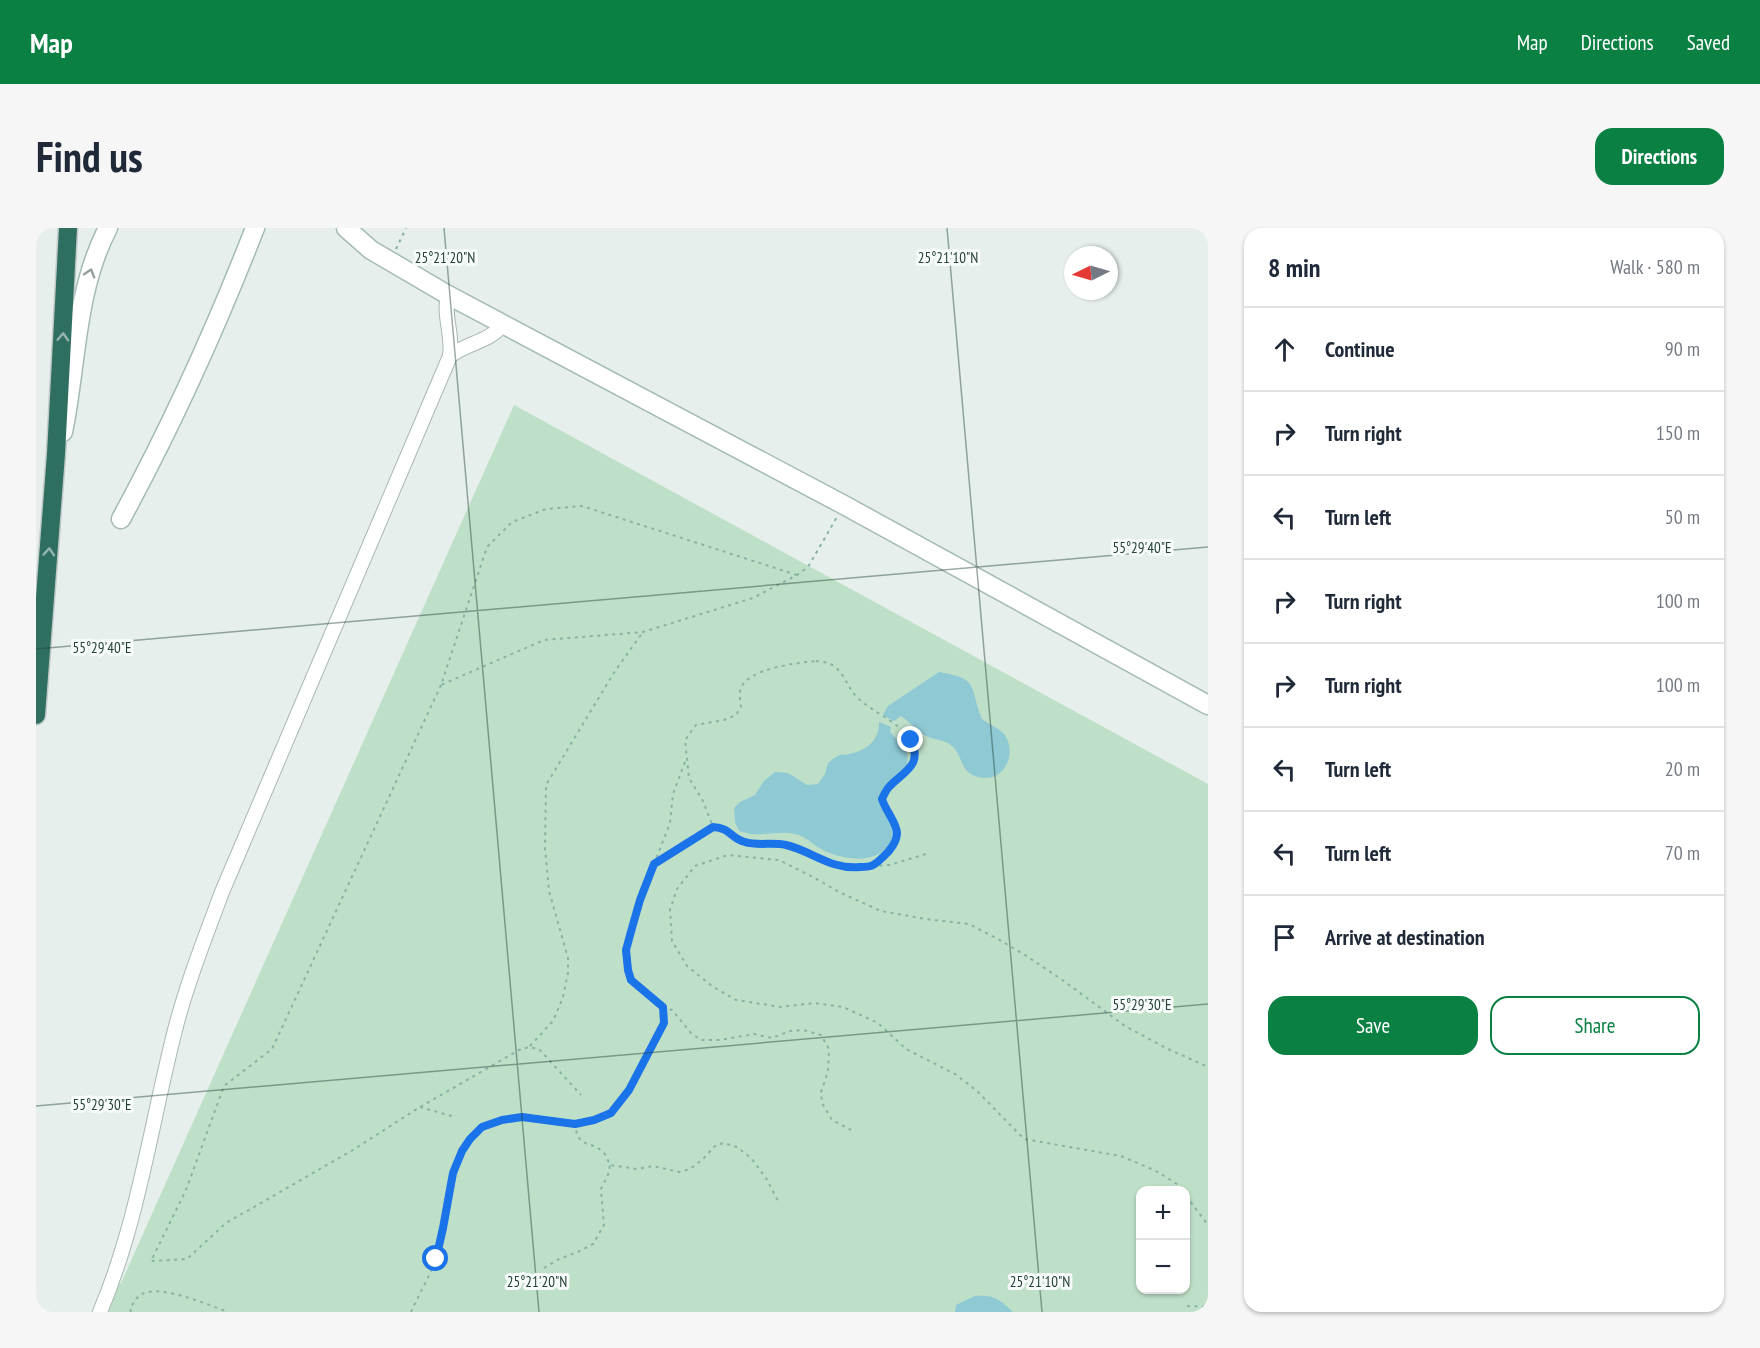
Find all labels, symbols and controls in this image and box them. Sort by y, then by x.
text: Map [30,24,73,61]
text: Map [1517,29,1548,56]
text: Directions [1581,29,1654,56]
text: Saved [1687,29,1730,56]
button: Directions [1595,128,1724,185]
text: Find us [36,129,143,184]
north arrow [1064,246,1118,300]
text: 25°21'20"N [415,248,475,267]
text: 25°21'10"N [918,248,978,267]
text: 8 min [1268,251,1321,284]
text: Walk · 580 m [1610,254,1700,280]
one-way arrow [83,268,95,279]
one-way arrow [56,332,69,341]
icon: ahead [1268,333,1301,366]
text: Continue [1325,335,1395,363]
text: 90 m [1665,336,1700,362]
icon: right [1268,417,1301,450]
text: Turn right [1325,419,1402,447]
text: 150 m [1656,420,1700,446]
icon: left [1268,501,1301,534]
text: Turn left [1325,503,1391,531]
text: 50 m [1665,504,1700,530]
text: 55°29'40"E [1112,538,1172,557]
one-way arrow [42,548,55,557]
icon: right [1268,585,1301,618]
text: Turn right [1325,587,1402,615]
text: 100 m [1656,588,1700,614]
text: 55°29'40"E [72,638,132,657]
icon: right [1268,669,1301,702]
text: Turn right [1325,671,1402,699]
text: 100 m [1656,672,1700,698]
route end [897,726,923,752]
icon: left [1268,753,1301,786]
text: Turn left [1325,755,1391,783]
text: 20 m [1665,756,1700,782]
icon: left [1268,837,1301,870]
text: Turn left [1325,839,1391,867]
text: 70 m [1665,840,1700,866]
icon: arrive [1268,921,1301,954]
text: Arrive at destination [1325,923,1485,951]
text: 55°29'30"E [1112,995,1172,1014]
button: Save [1268,996,1478,1055]
button: Share [1490,996,1700,1055]
text: 55°29'30"E [72,1095,132,1114]
map controls [1136,1186,1190,1294]
button: + [1136,1186,1190,1240]
button: − [1136,1240,1190,1294]
route start [422,1245,448,1271]
text: 25°21'20"N [507,1272,567,1291]
text: 25°21'10"N [1010,1272,1070,1291]

